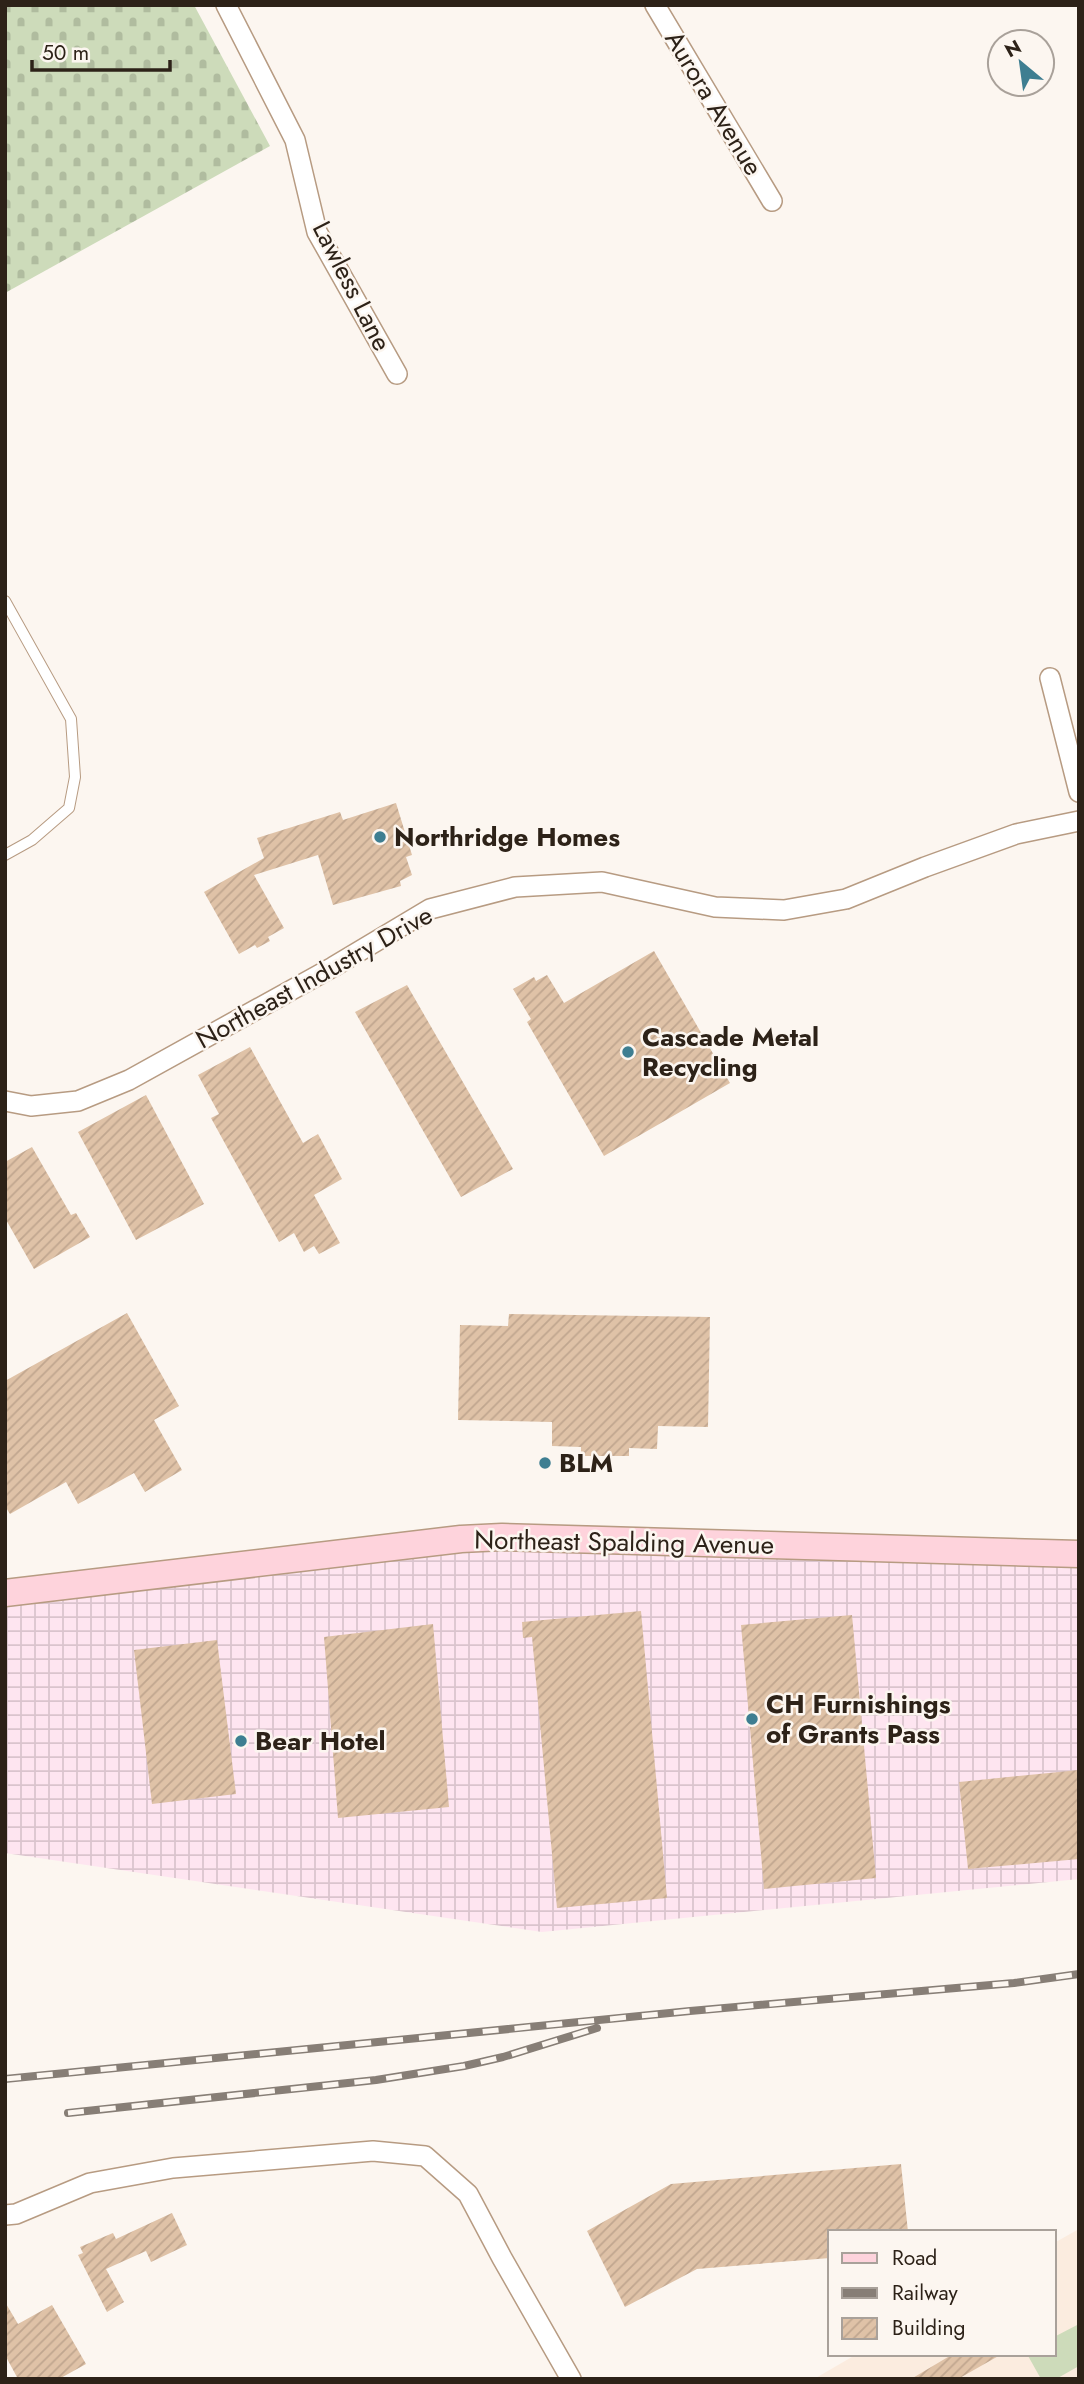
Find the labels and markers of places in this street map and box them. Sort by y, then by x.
place label: Northridge Homes [394,818,620,856]
marker: Northridge Homes [372,829,388,845]
place label: Cascade Metal Recycling [642,1018,819,1086]
marker: Cascade Metal Recycling [620,1044,636,1060]
place label: BLM [559,1444,613,1482]
marker: BLM [537,1455,553,1471]
place label: CH Furnishings of Grants Pass [766,1685,951,1753]
marker: CH Furnishings of Grants Pass [744,1711,760,1727]
place label: Bear Hotel [255,1722,386,1760]
marker: Bear Hotel [233,1733,249,1749]

